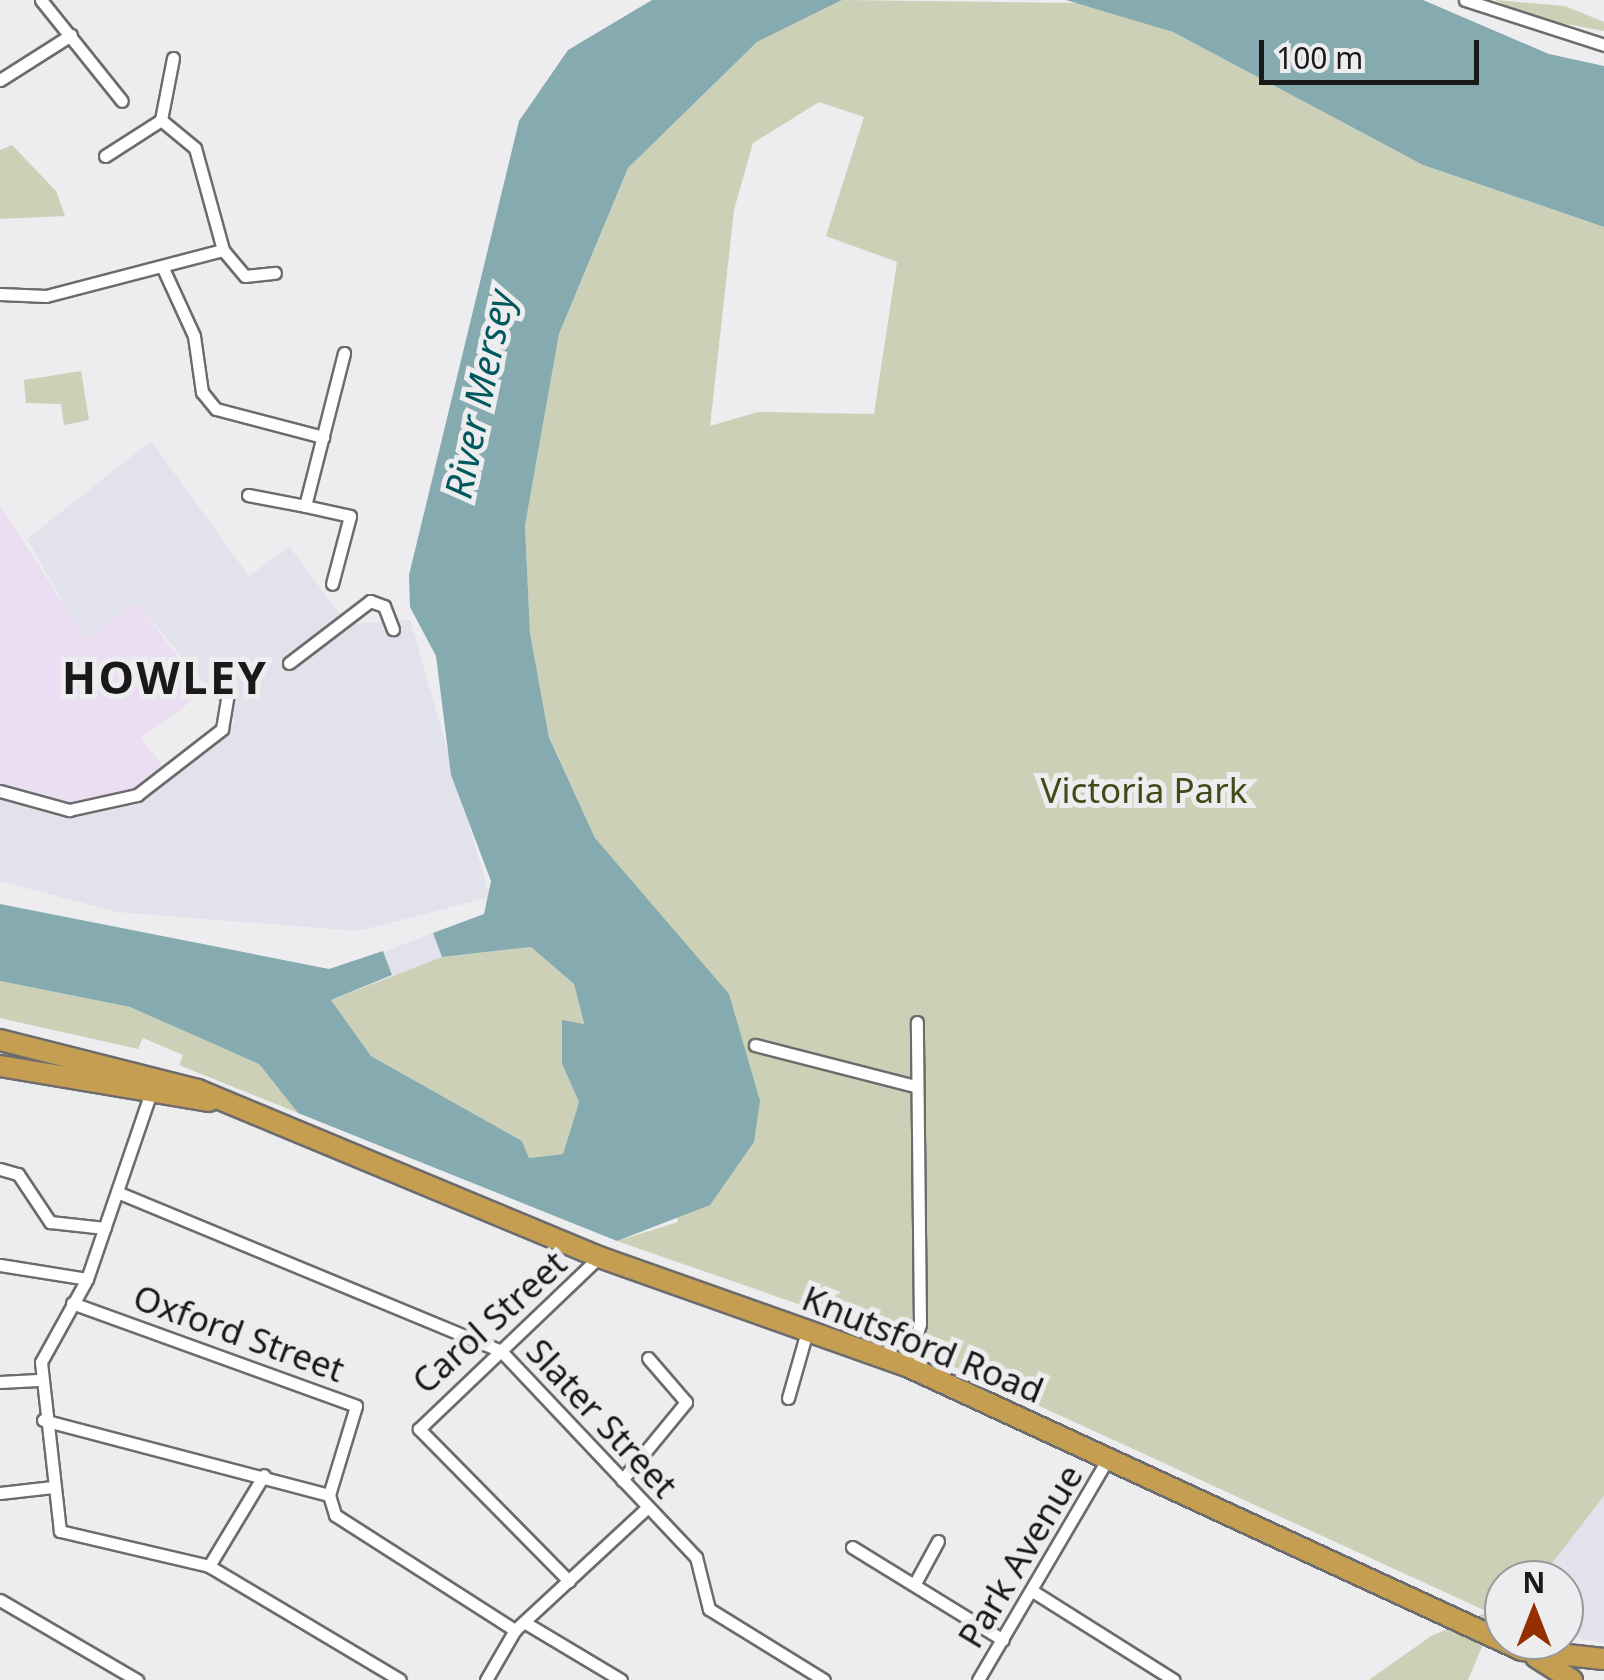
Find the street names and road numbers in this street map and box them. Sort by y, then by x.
street label: Carol Street [403,1242,575,1402]
street label: Oxford Street [128,1275,350,1391]
street label: Knutsford Road [796,1277,1050,1411]
street label: Slater Street [518,1330,686,1506]
street label: Park Avenue [949,1457,1091,1655]

